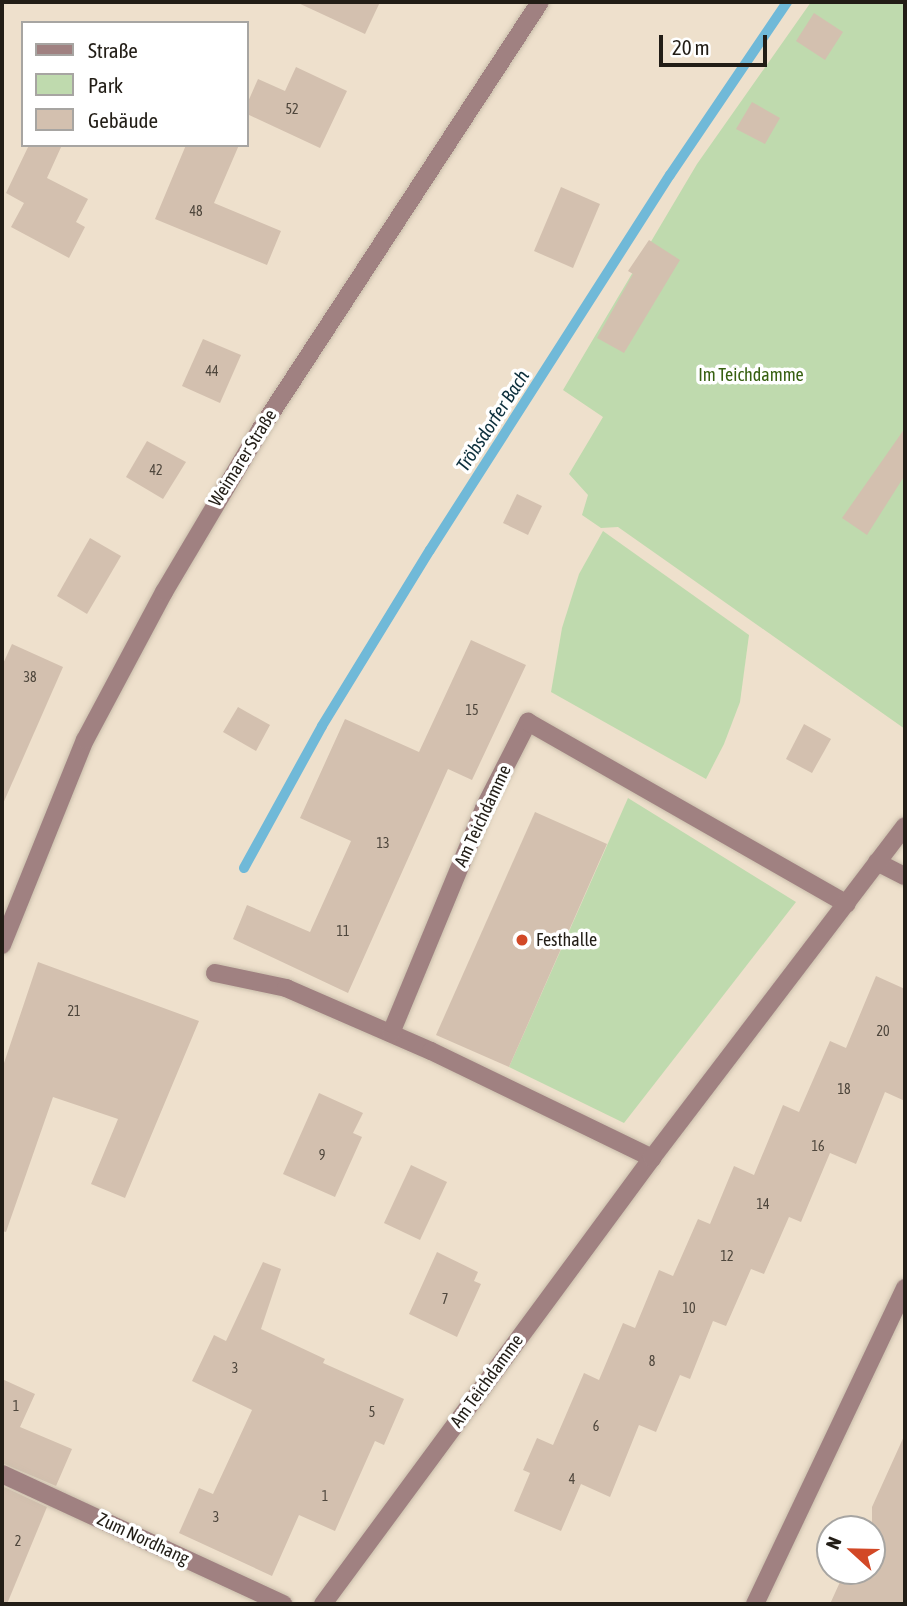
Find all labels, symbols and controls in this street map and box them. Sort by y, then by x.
legend [21,21,248,147]
scale bar [662,21,771,65]
text: 20 m [672,35,710,59]
text: Straße [88,38,138,62]
text: Park [88,73,123,97]
house number: 52 [285,101,299,117]
text: Gebäude [88,108,158,132]
house number: 48 [189,203,203,219]
house number: 44 [205,363,219,379]
park label: Im Teichdamme [698,364,804,386]
water label: Tröbsdorfer Bach [452,366,534,476]
street label: Weimarer Straße [205,406,281,510]
house number: 42 [149,462,163,478]
house number: 38 [23,669,37,685]
house number: 15 [465,702,479,718]
street label: Am Teichdamme [450,762,516,870]
house number: 13 [376,835,390,851]
house number: 11 [336,923,350,939]
place label: Festhalle [536,929,597,951]
marker: Festhalle [514,932,530,948]
house number: 21 [67,1003,81,1019]
house number: 20 [876,1023,890,1039]
house number: 18 [837,1081,851,1097]
house number: 16 [811,1138,825,1154]
house number: 9 [319,1147,325,1163]
house number: 14 [756,1196,770,1212]
house number: 12 [720,1248,734,1264]
house number: 7 [442,1291,448,1307]
house number: 10 [682,1300,696,1316]
street label: Am Teichdamme [446,1330,528,1432]
house number: 8 [649,1353,655,1369]
house number: 3 [232,1360,238,1376]
house number: 1 [13,1398,19,1414]
house number: 5 [369,1404,375,1420]
house number: 6 [593,1418,599,1434]
house number: 4 [569,1471,575,1487]
house number: 1 [322,1488,328,1504]
street label: Zum Nordhang [94,1508,192,1570]
house number: 3 [213,1509,219,1525]
north arrow [816,1515,886,1585]
house number: 2 [15,1533,21,1549]
text: N [821,1534,846,1552]

